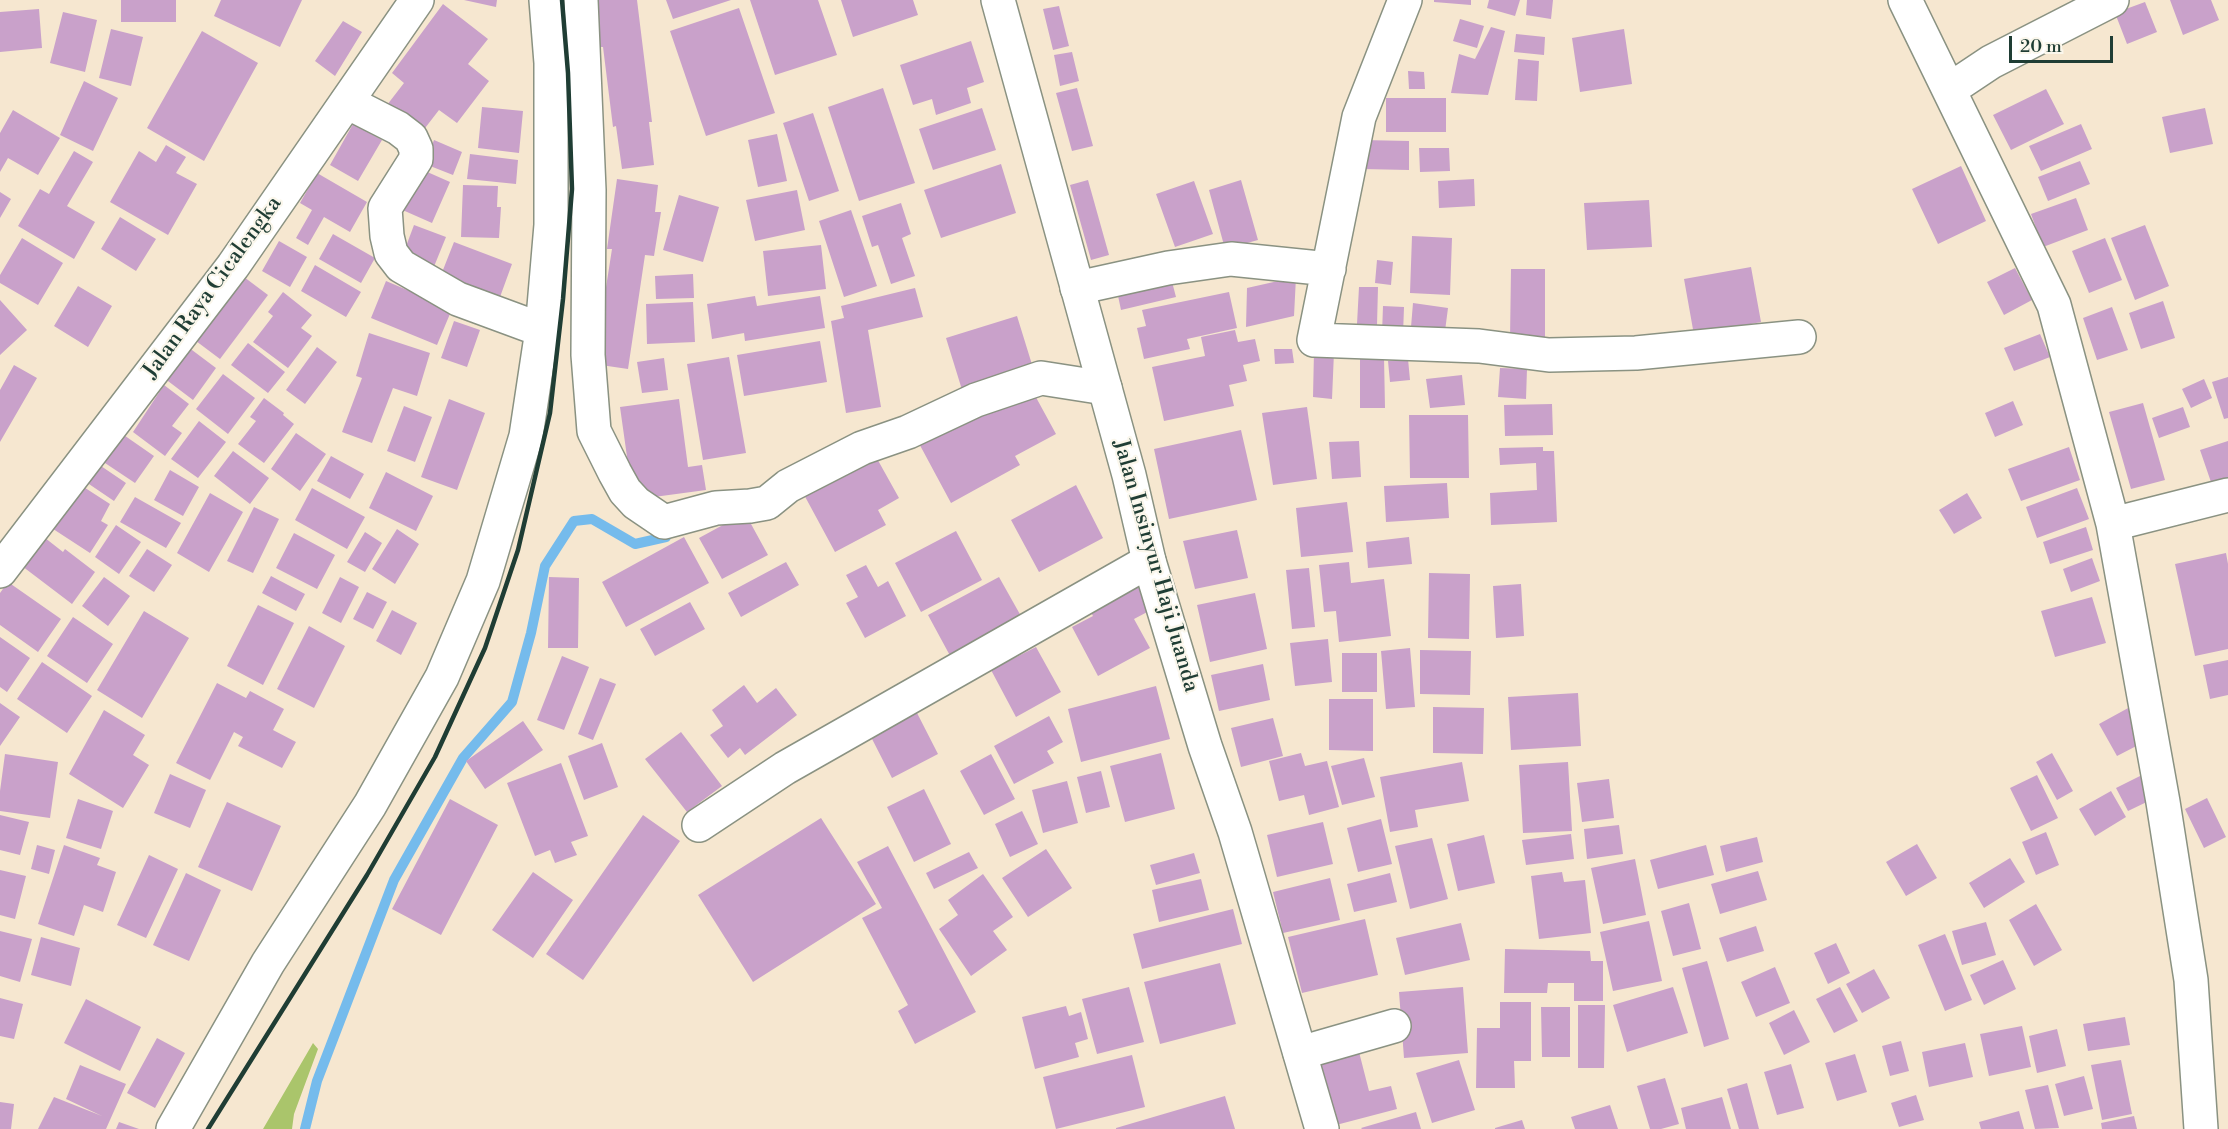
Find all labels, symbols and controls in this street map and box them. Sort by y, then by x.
scale bar [2012,24,2116,62]
text: 20 m [2020,35,2062,58]
street label: Jalan Raya Cicalengka [138,192,288,384]
street label: Jalan Insinyur Haji Juanda [1106,437,1204,695]

